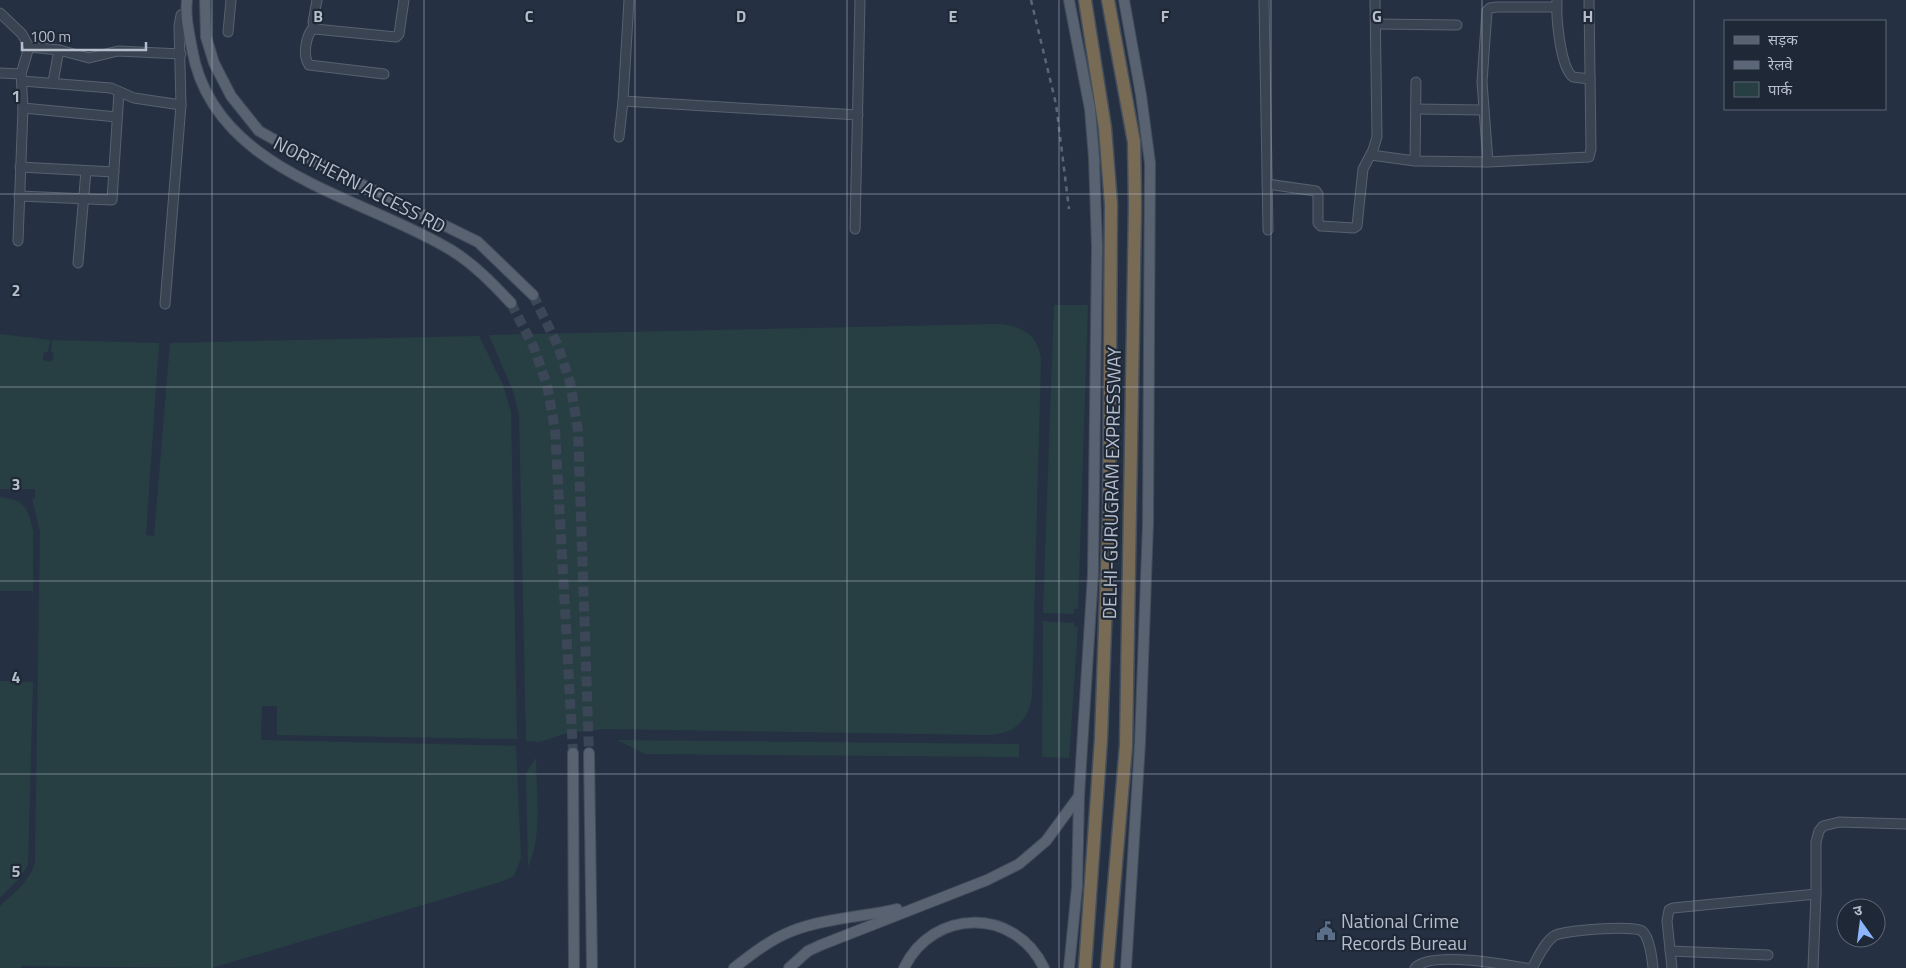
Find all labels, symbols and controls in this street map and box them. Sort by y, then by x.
text: B [313,4,323,28]
text: C [525,4,534,28]
text: D [736,4,746,28]
text: E [949,4,958,28]
text: F [1161,4,1170,28]
text: G [1372,4,1382,28]
text: H [1583,4,1593,28]
scale bar [22,20,146,52]
legend [1724,20,1886,110]
text: 100 m [30,25,71,48]
text: सड़क [1768,28,1798,51]
text: रेलवे [1767,53,1793,76]
text: पार्क [1768,78,1792,101]
text: 1 [12,84,20,108]
street label: NORTHERN ACCESS RD [269,128,451,240]
text: 2 [12,278,20,302]
street label: DELHI-GURUGRAM EXPRESSWAY [1094,346,1128,619]
text: 3 [12,472,20,496]
text: 4 [12,665,21,689]
text: 5 [12,859,21,883]
north arrow [1836,898,1886,948]
text: उ [1851,899,1865,921]
place label: National Crime Records Bureau [1341,906,1467,957]
public building icon: National Crime Records Bureau [1315,920,1337,942]

